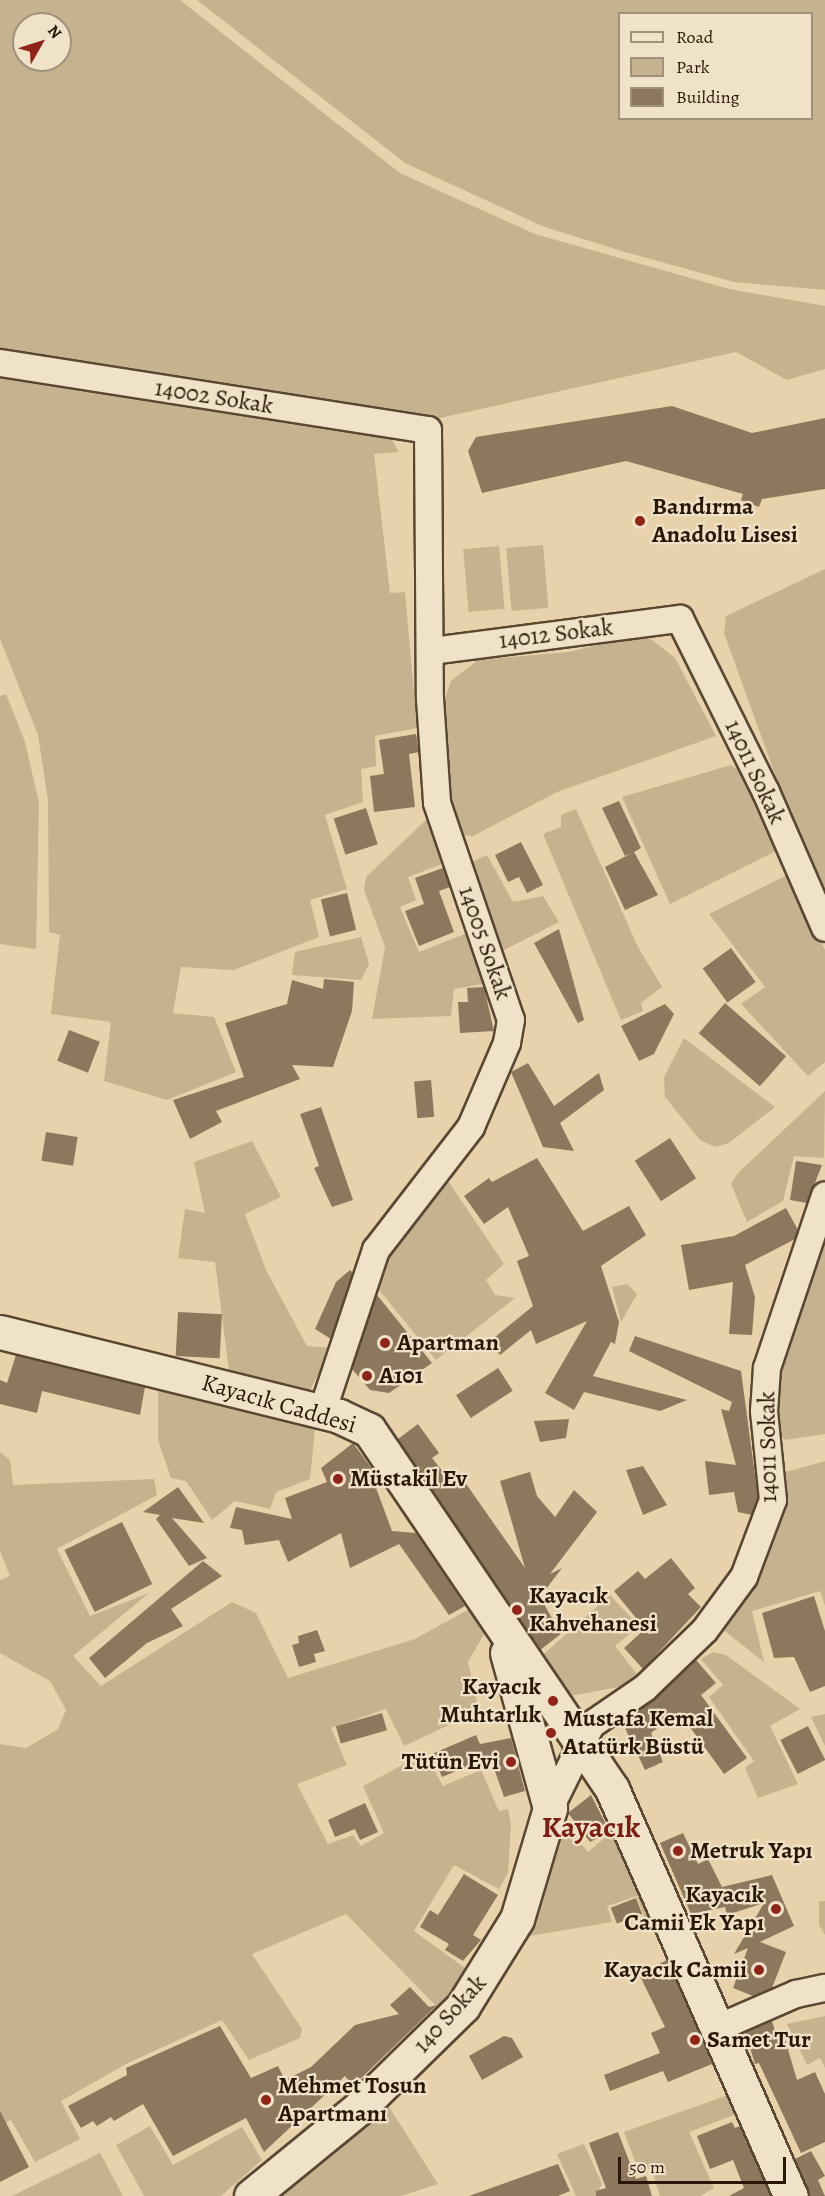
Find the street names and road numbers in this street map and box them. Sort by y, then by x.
street label: 14002 Sokak [153,373,275,421]
street label: 14012 Sokak [497,613,615,655]
street label: 14011 Sokak [718,715,792,829]
street label: 14005 Sokak [452,882,518,1004]
street label: Kayacık Caddesi [198,1368,360,1440]
street label: 14011 Sokak [753,1391,783,1503]
street label: 140 Sokak [407,1969,493,2059]

